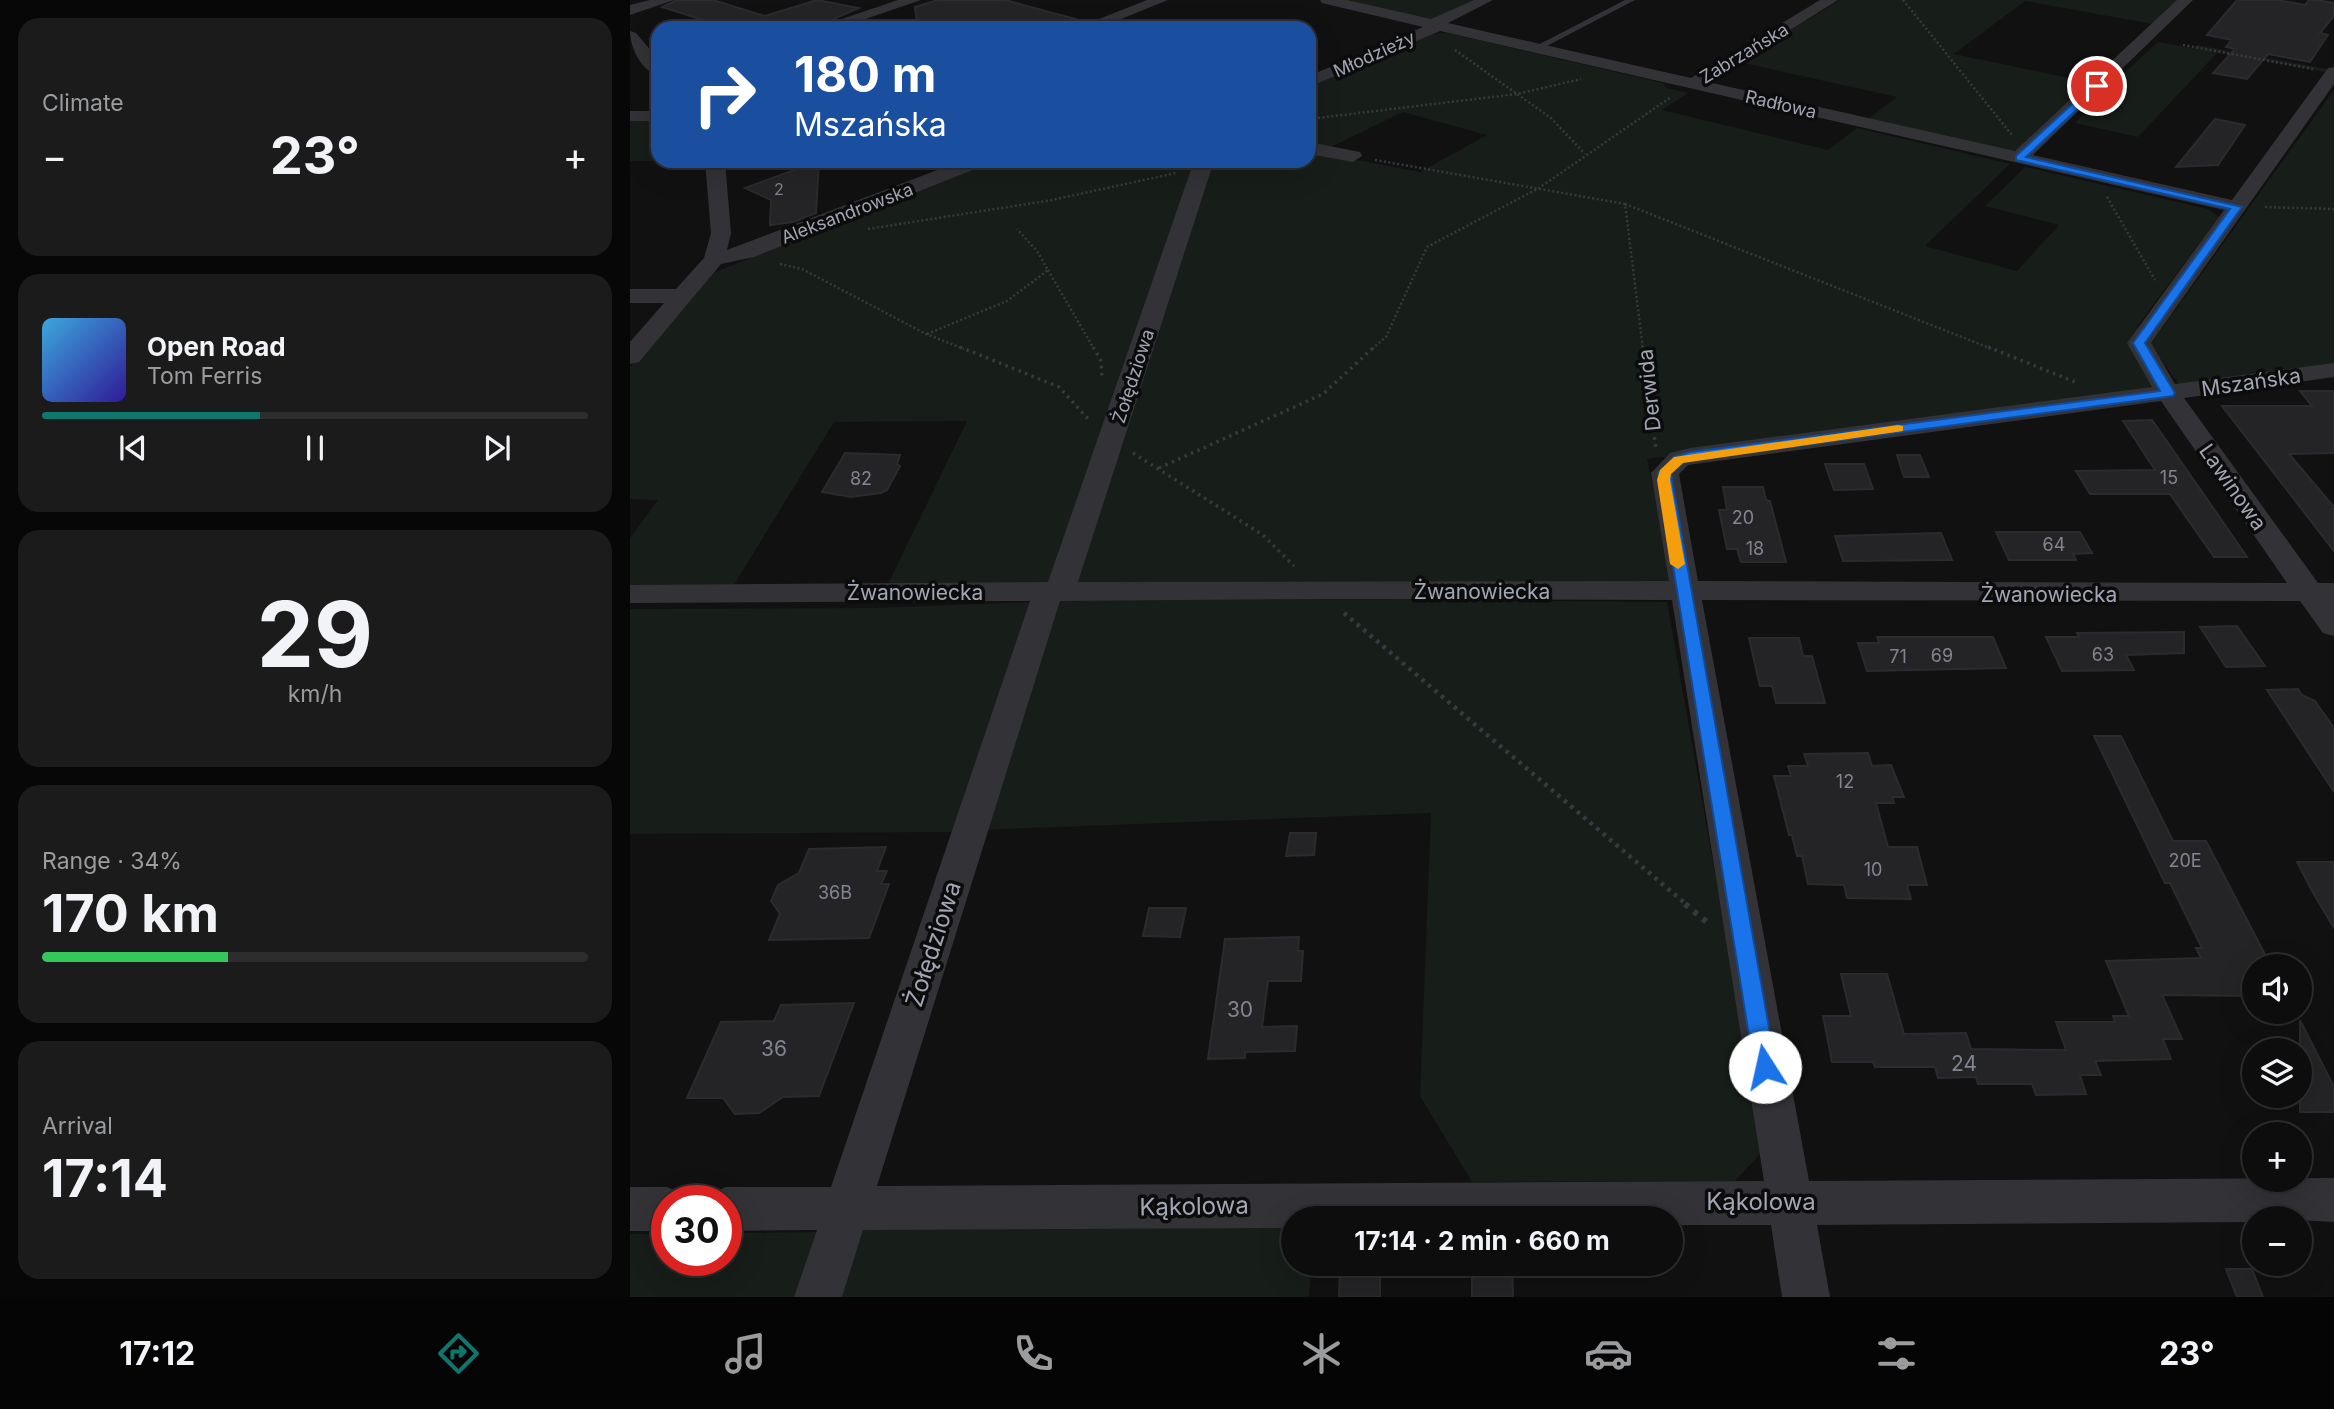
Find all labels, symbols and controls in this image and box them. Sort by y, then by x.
street label: Zabrzańska [1696,18,1792,88]
street label: Młodzieży [1330,27,1418,81]
text: 180 m [794,45,936,104]
icon: right [679,49,770,140]
pin [2067,56,2127,116]
icon: arrive [2078,67,2116,105]
street label: Radłowa [1743,86,1819,122]
text: Climate [42,89,124,117]
text: Mszańska [794,105,947,144]
text: 23° [270,124,360,187]
text: − [42,133,67,179]
text: + [563,133,588,179]
street label: Aleksandrowska [778,178,916,248]
house number: 2 [774,179,784,199]
street label: Żołędziowa [1107,326,1158,426]
text: Open Road [147,331,286,362]
street label: Derwida [1632,348,1666,432]
text: Tom Ferris [147,362,262,390]
street label: Mszańska [2200,363,2302,401]
icon: previous [114,429,152,467]
icon: pause [296,429,334,467]
icon: next [478,429,516,467]
street label: Lawinowa [2194,439,2272,535]
house number: 15 [2160,467,2178,488]
house number: 82 [850,468,872,489]
house number: 20 [1732,507,1754,528]
house number: 64 [2043,534,2065,555]
house number: 18 [1746,538,1764,559]
street label: Żwanowiecka [1414,578,1550,604]
text: 29 [257,579,373,689]
street label: Żwanowiecka [847,579,983,605]
street label: Żwanowiecka [1981,581,2117,607]
house number: 63 [2092,644,2114,665]
house number: 69 [1931,645,1953,666]
house number: 71 [1889,646,1907,667]
text: km/h [288,680,342,708]
house number: 12 [1836,771,1854,792]
text: Range · 34% [42,847,182,875]
house number: 20E [2168,850,2202,871]
house number: 10 [1864,859,1882,880]
street label: Żołędziowa [899,878,967,1010]
text: 170 km [42,882,219,945]
house number: 36B [818,882,852,903]
map controls [2242,954,2312,1276]
button: sound [2242,954,2312,1024]
house number: 30 [1227,997,1253,1022]
position arrow [1728,1030,1802,1104]
house number: 36 [761,1036,787,1061]
button: layers [2242,1038,2312,1108]
house number: 24 [1951,1051,1977,1076]
text: Arrival [42,1112,113,1140]
button: + [2242,1122,2312,1192]
text: 17:14 [42,1147,168,1210]
speed limit sign: 30 [651,1185,742,1276]
street label: Kąkolowa [1706,1187,1816,1216]
street label: Kąkolowa [1139,1191,1249,1221]
button: − [2242,1206,2312,1276]
text: 17:14 · 2 min · 660 m [1354,1225,1610,1256]
icon: directions [434,1329,483,1378]
icon: music [721,1329,770,1378]
icon: phone [1009,1329,1058,1378]
icon: climate [1297,1329,1346,1378]
icon: car [1584,1329,1633,1378]
icon: filters [1872,1329,1921,1378]
text: 17:12 [119,1334,195,1373]
text: 23° [2159,1334,2215,1373]

